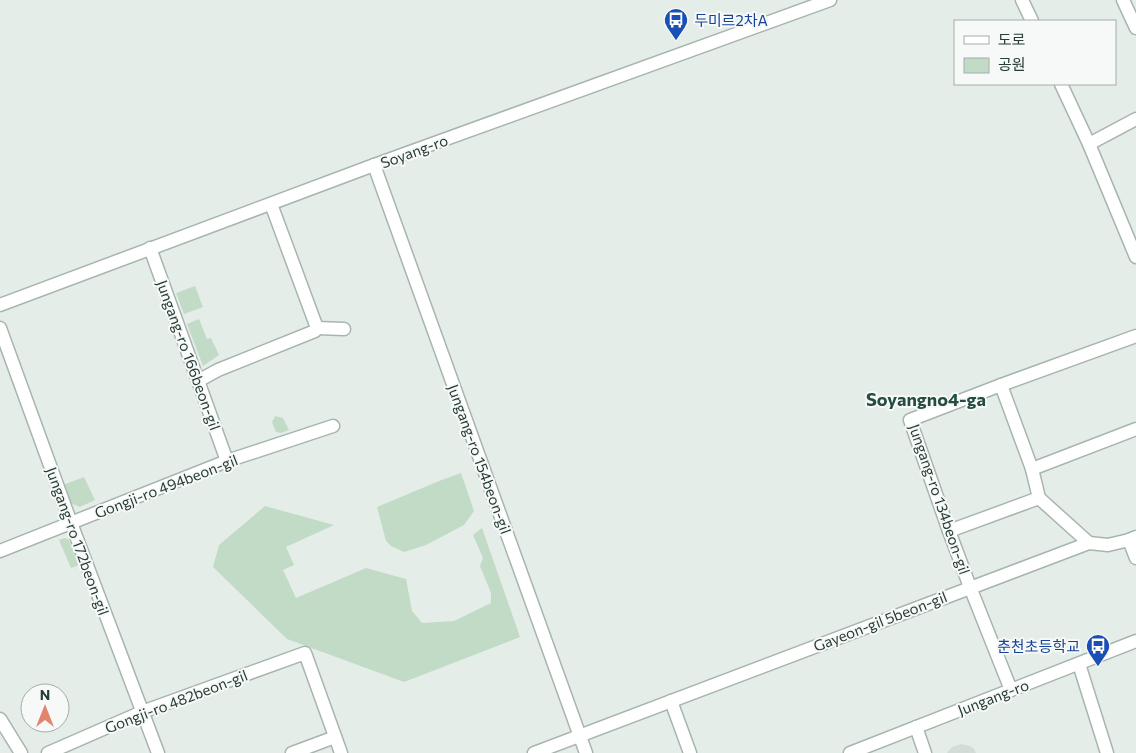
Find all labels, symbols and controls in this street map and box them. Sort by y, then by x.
bus stop icon: 두미르2차A [663,7,689,41]
place label: 두미르2차A [694,11,768,29]
legend [954,20,1116,85]
text: 도로 [998,30,1026,48]
text: 공원 [998,55,1026,73]
street label: Soyang-ro [378,130,450,171]
street label: Jungang-ro 166beon-gil [153,277,225,433]
street label: Jungang-ro 154beon-gil [445,382,515,536]
district label: Soyangno4-ga [866,388,986,410]
street label: Jungang-ro 134beon-gil [906,421,974,577]
street label: Gongji-ro 494beon-gil [92,450,240,522]
street label: Jungang-ro 172beon-gil [43,464,113,618]
street label: Gayeon-gil 5beon-gil [811,587,949,655]
bus stop icon: 춘천초등학교 [1085,633,1111,667]
place label: 춘천초등학교 [997,637,1080,655]
street label: Gongji-ro 482beon-gil [102,666,250,736]
street label: Jungang-ro [955,675,1031,719]
north arrow [20,683,70,733]
text: N [40,686,50,703]

